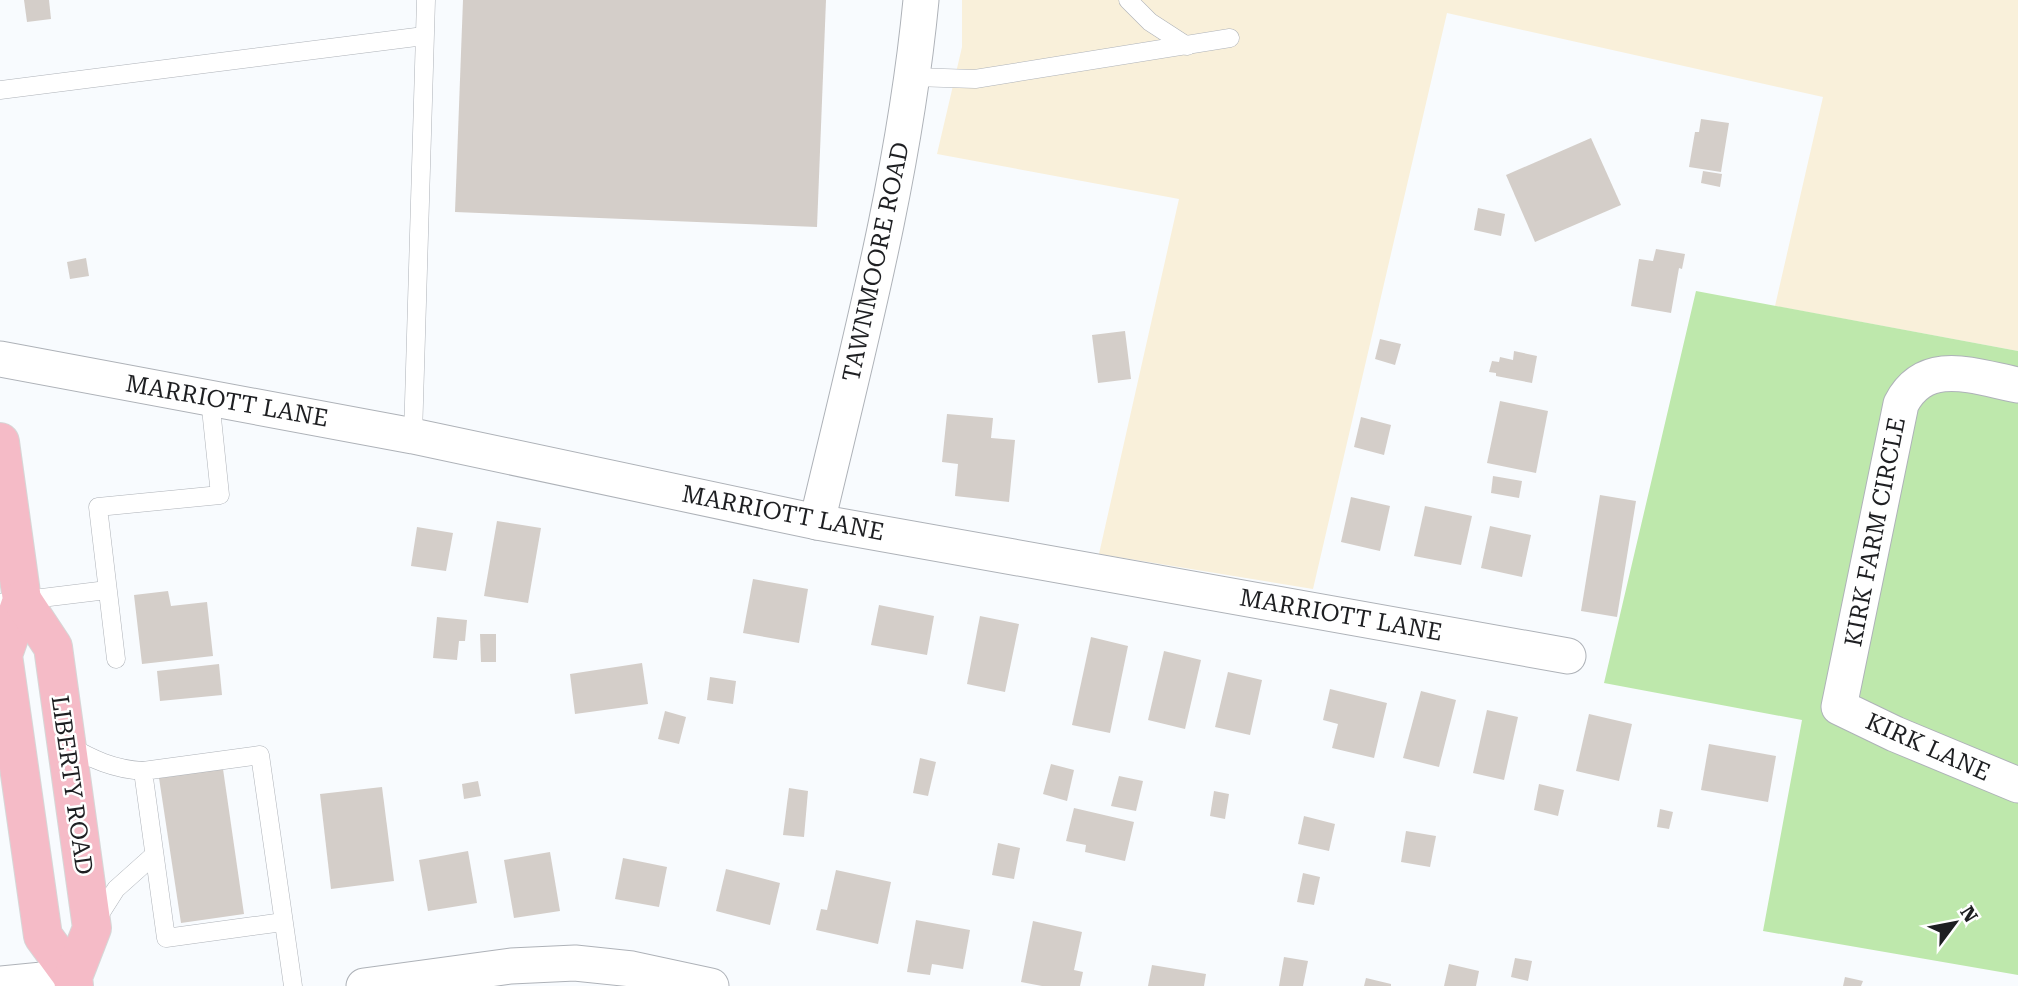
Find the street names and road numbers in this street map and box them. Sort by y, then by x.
street label: TAWNMOORE ROAD [837,140,915,384]
street label: MARRIOTT LANE [123,369,331,433]
street label: KIRK FARM CIRCLE [1839,415,1911,649]
street label: MARRIOTT LANE [680,480,886,546]
street label: MARRIOTT LANE [1237,583,1445,647]
street label: LIBERTY ROAD [46,694,98,876]
street label: KIRK LANE [1862,707,1994,787]

